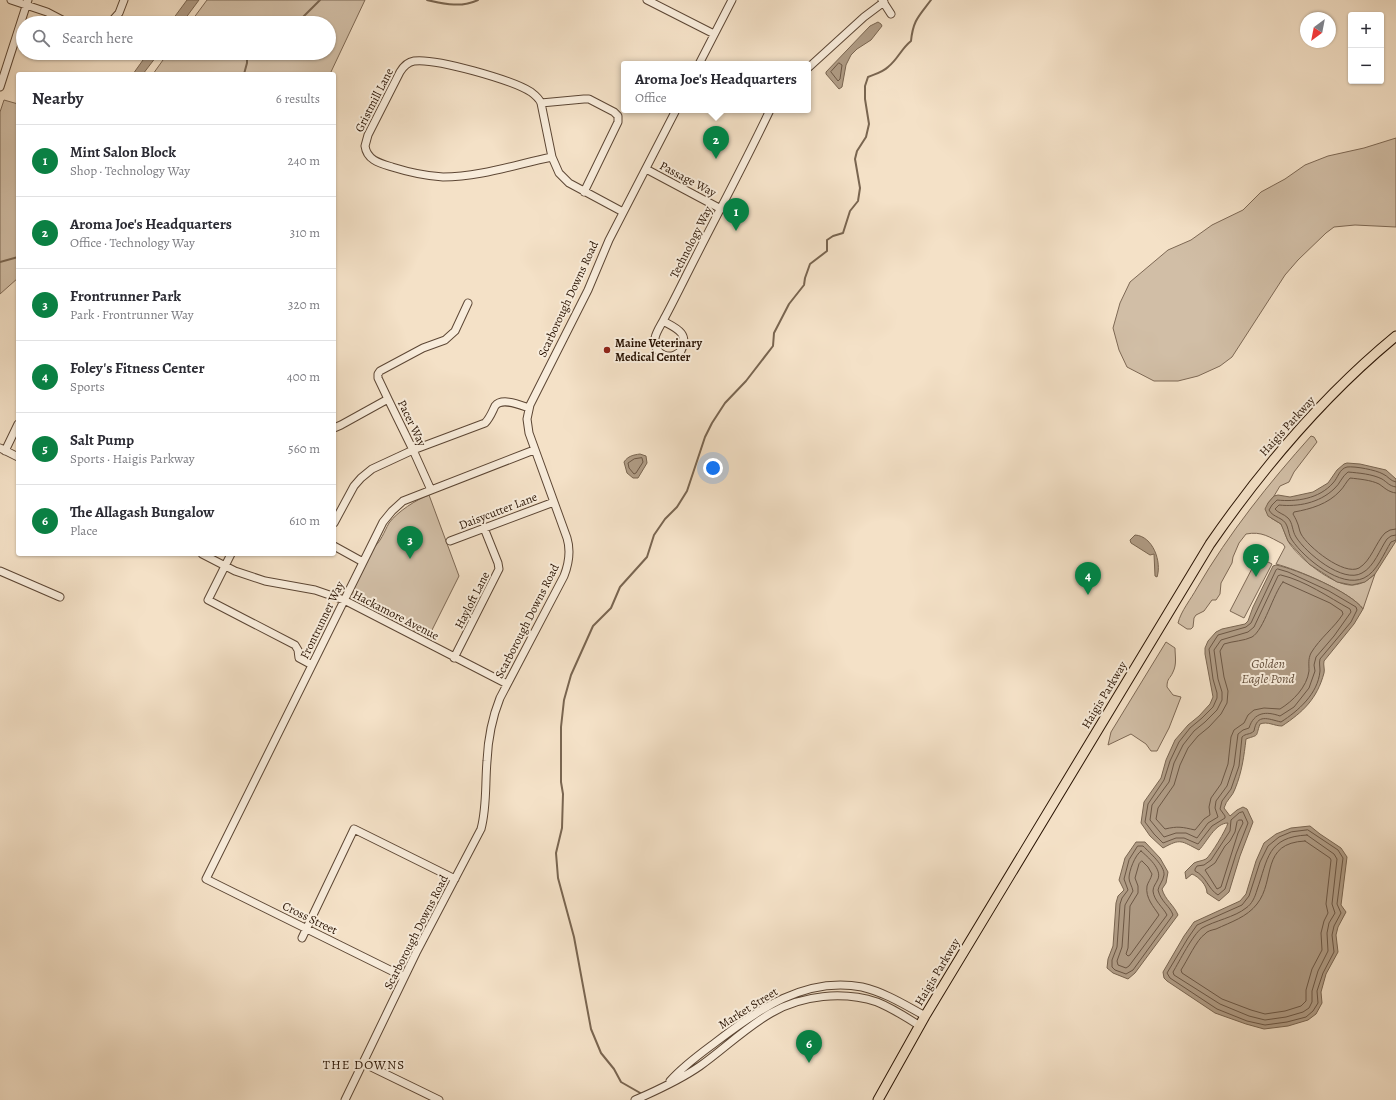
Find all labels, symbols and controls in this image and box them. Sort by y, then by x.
north arrow [1300,12,1336,48]
map controls [1348,12,1384,84]
button: + [1348,12,1384,48]
search box [16,16,336,60]
icon: search [30,27,52,49]
text: Search here [62,28,133,48]
button: − [1348,48,1384,84]
popup [621,61,811,113]
street label: Gristmill Lane [351,65,397,135]
text: Aroma Joe's Headquarters [635,69,797,89]
text: Nearby [32,87,83,110]
text: Office [635,89,667,106]
text: 6 results [276,90,320,107]
pin: 2 [703,126,729,159]
text: Mint Salon Block [70,142,176,162]
text: 1 [43,152,47,169]
text: 240 m [288,152,320,169]
street label: Passage Way [657,157,720,201]
text: Shop · Technology Way [70,162,190,179]
pin: 1 [723,198,749,231]
street label: Technology Way [666,203,716,281]
text: Aroma Joe's Headquarters [70,214,232,234]
text: 2 [42,224,48,241]
text: 310 m [290,224,320,241]
text: Office · Technology Way [70,234,195,251]
street label: Scarborough Downs Road [534,238,602,360]
text: Frontrunner Park [70,286,181,306]
text: 3 [42,296,48,313]
text: 320 m [288,296,320,313]
text: Park · Frontrunner Way [70,306,194,323]
place label: Maine Veterinary Medical Center [615,335,702,365]
marker: Maine Veterinary Medical Center [602,345,612,355]
text: Foley's Fitness Center [70,358,205,378]
text: 4 [42,368,48,385]
text: 400 m [287,368,320,385]
text: Sports [70,378,105,395]
street label: Haigis Parkway [1256,392,1319,460]
street label: Pacer Way [394,397,430,450]
text: Salt Pump [70,430,134,450]
text: 5 [42,440,48,457]
text: 560 m [288,440,320,457]
text: Sports · Haigis Parkway [70,450,195,467]
your location [703,458,723,478]
street label: Daisycutter Lane [456,489,540,533]
text: The Allagash Bungalow [70,502,214,522]
text: 6 [42,512,48,529]
text: 610 m [289,512,320,529]
text: Place [70,522,98,539]
pin: 3 [397,526,423,559]
pin: 5 [1243,544,1269,577]
street label: Scarborough Downs Road [491,561,563,681]
pin: 4 [1075,562,1101,595]
street label: Hayloft Lane [451,569,493,631]
street label: Frontrunner Way [296,578,348,661]
street label: Hackamore Avenue [350,586,442,644]
water label: Golden Eagle Pond [1242,655,1294,687]
street label: Haigis Parkway [1078,658,1131,732]
street label: Scarborough Downs Road [380,872,452,992]
street label: Cross Street [280,898,340,938]
street label: Haigis Parkway [911,935,964,1009]
street label: Market Street [715,983,781,1033]
pin: 6 [796,1030,822,1063]
district label: THE DOWNS [323,1056,405,1073]

